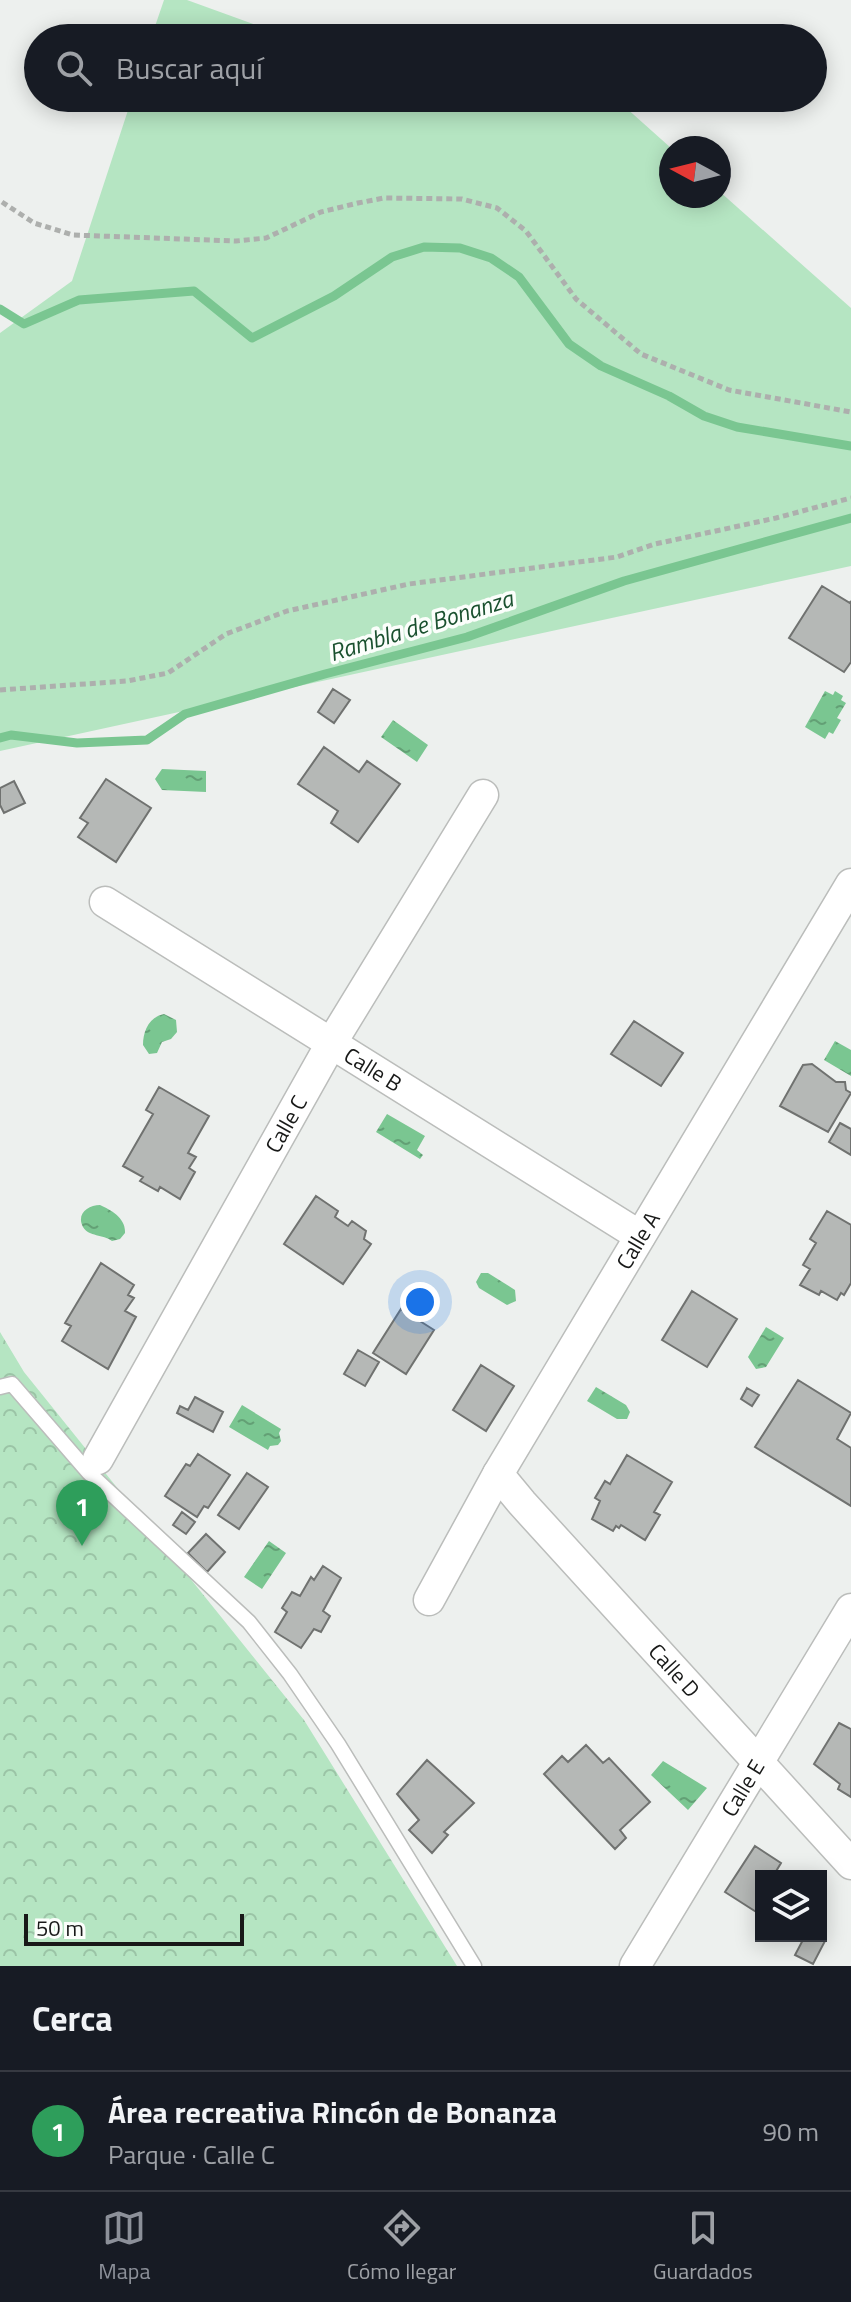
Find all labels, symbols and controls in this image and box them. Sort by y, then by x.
search box [24,24,827,112]
text: Buscar aquí [116,45,263,91]
icon: search [52,46,96,90]
north arrow [659,136,731,208]
water label: Rambla de Bonanza [324,579,519,670]
street label: Calle B [337,1038,409,1100]
street label: Calle C [256,1089,316,1159]
street label: Calle A [607,1205,668,1276]
your location [400,1282,440,1322]
pin: 1 [56,1480,108,1546]
street label: Calle D [641,1635,708,1705]
street label: Calle E [712,1753,773,1823]
map controls [755,1870,827,1942]
button: layers [755,1870,827,1942]
scale bar [24,1910,244,1946]
text: 50 m [36,1911,84,1945]
text: Cerca [32,1992,113,2044]
text: Área recreativa Rincón de Bonanza [108,2089,557,2135]
text: 1 [51,2112,65,2151]
text: 90 m [762,2112,819,2151]
text: Parque · Calle C [108,2135,275,2174]
tab: Mapa [98,2206,150,2288]
tab: Cómo llegar [347,2206,456,2288]
tab: Guardados [653,2206,753,2288]

